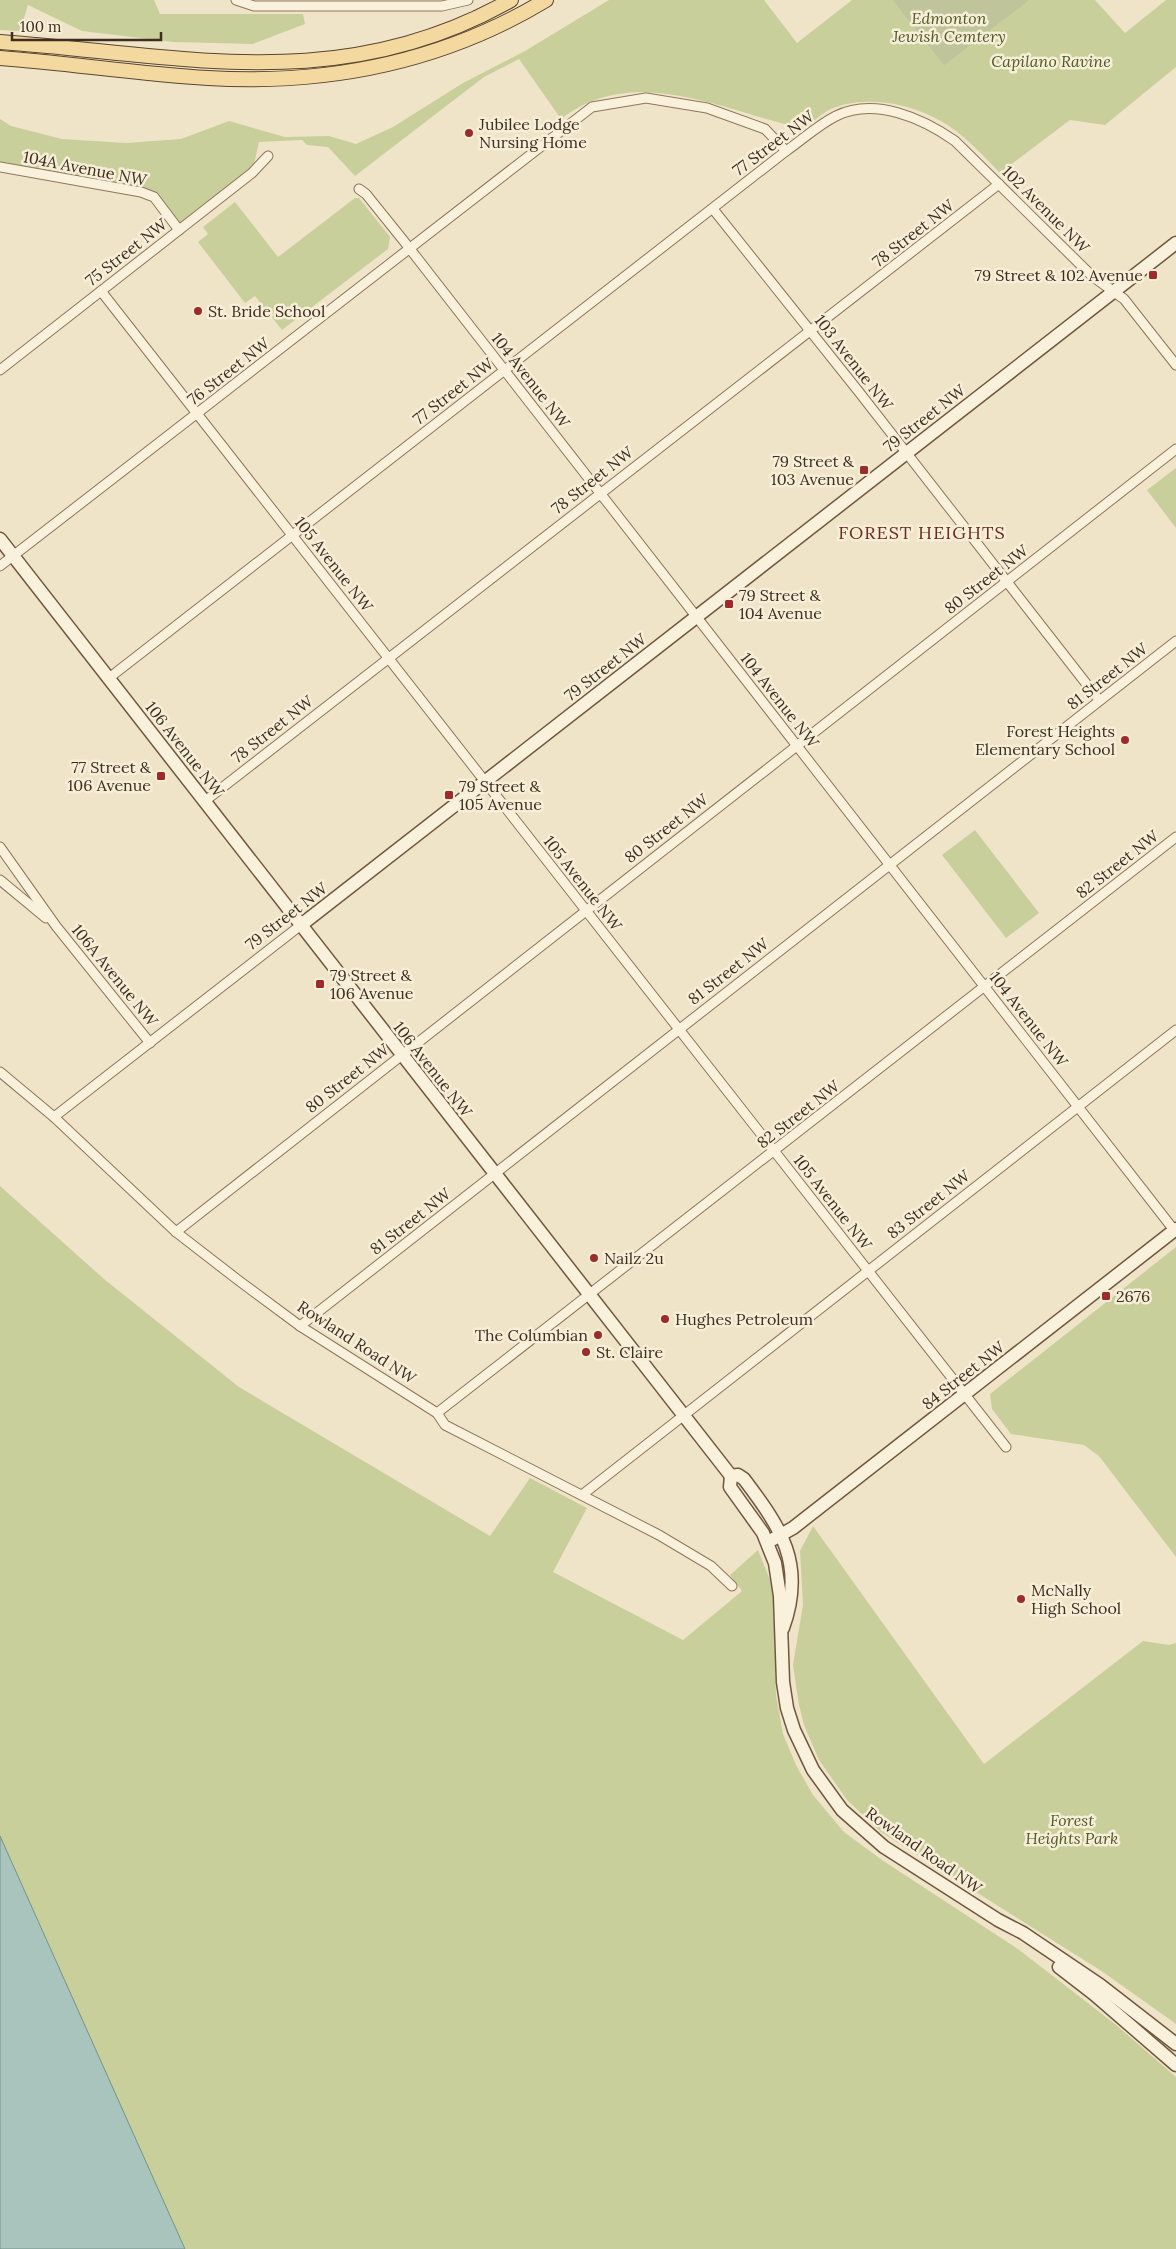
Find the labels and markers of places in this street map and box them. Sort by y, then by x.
place label: Jubilee Lodge Nursing Home [478,114,587,152]
marker: Jubilee Lodge Nursing Home [463,127,475,139]
place label: 79 Street & 102 Avenue [975,265,1143,285]
marker: 79 Street & 102 Avenue [1147,269,1159,281]
place label: St. Bride School [208,301,325,321]
marker: St. Bride School [192,305,204,317]
place label: 79 Street & 103 Avenue [771,451,855,489]
marker: 79 Street & 103 Avenue [858,464,870,476]
place label: 79 Street & 104 Avenue [739,585,822,623]
marker: 79 Street & 104 Avenue [723,598,735,610]
place label: Forest Heights Elementary School [975,721,1115,759]
marker: Forest Heights Elementary School [1119,734,1131,746]
place label: 77 Street & 106 Avenue [67,757,152,795]
marker: 77 Street & 106 Avenue [155,770,167,782]
place label: 79 Street & 105 Avenue [459,776,542,814]
marker: 79 Street & 105 Avenue [443,789,455,801]
place label: 79 Street & 106 Avenue [330,965,414,1003]
marker: 79 Street & 106 Avenue [314,978,326,990]
place label: Nailz 2u [604,1248,664,1268]
marker: Nailz 2u [588,1252,600,1264]
place label: 2676 [1116,1286,1150,1306]
marker: 2676 [1100,1290,1112,1302]
place label: Hughes Petroleum [675,1309,813,1329]
marker: Hughes Petroleum [659,1313,671,1325]
place label: The Columbian [475,1325,588,1345]
marker: The Columbian [592,1329,604,1341]
place label: St. Claire [596,1342,663,1362]
marker: St. Claire [580,1346,592,1358]
place label: McNally High School [1031,1580,1121,1618]
marker: McNally High School [1015,1593,1027,1605]

